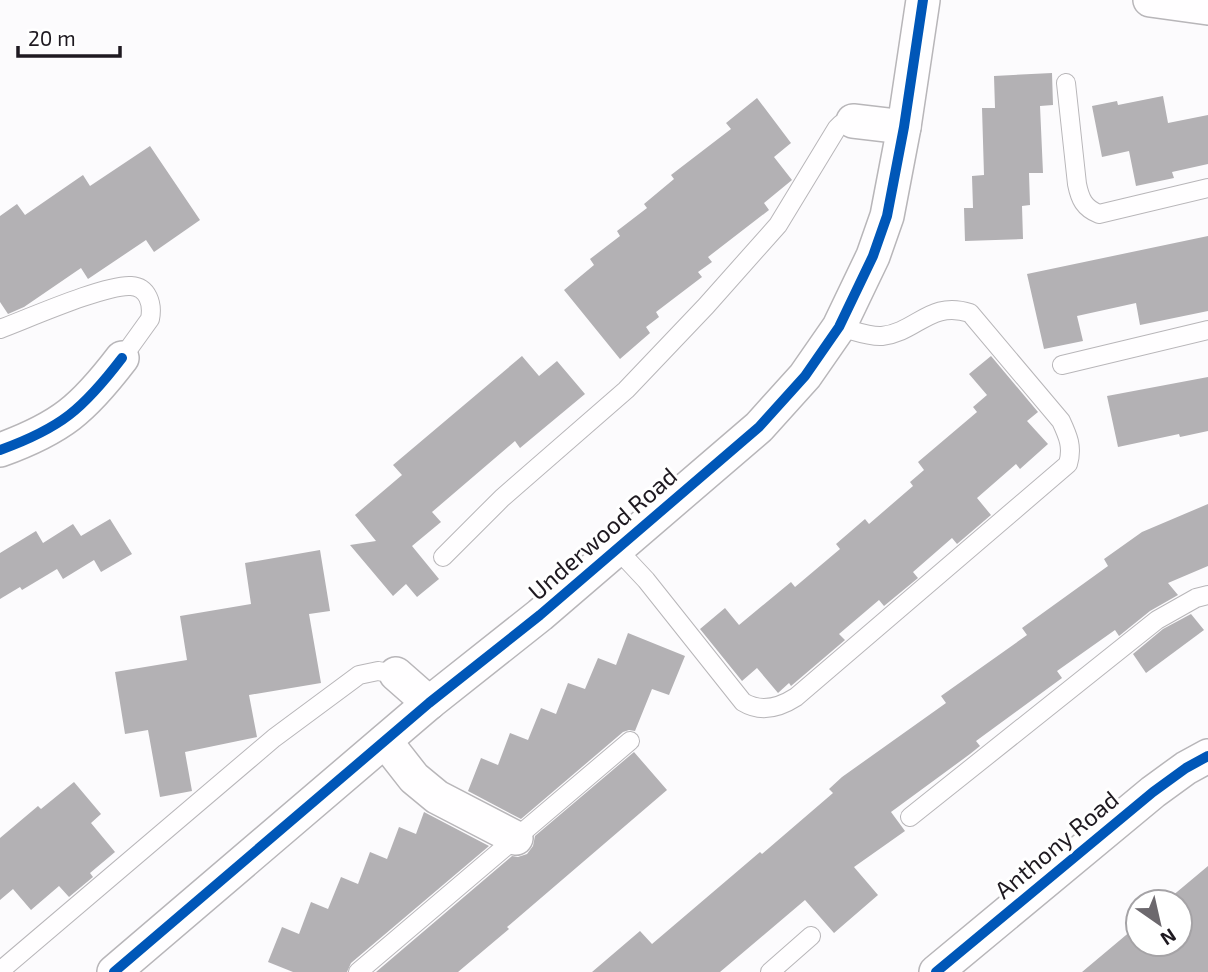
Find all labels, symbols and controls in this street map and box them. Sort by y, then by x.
scale bar [18,14,119,58]
text: 20 m [28,25,76,50]
street label: Underwood Road [522,461,682,605]
street label: Anthony Road [988,784,1124,904]
north arrow [1124,888,1194,958]
text: N [1157,924,1181,951]

